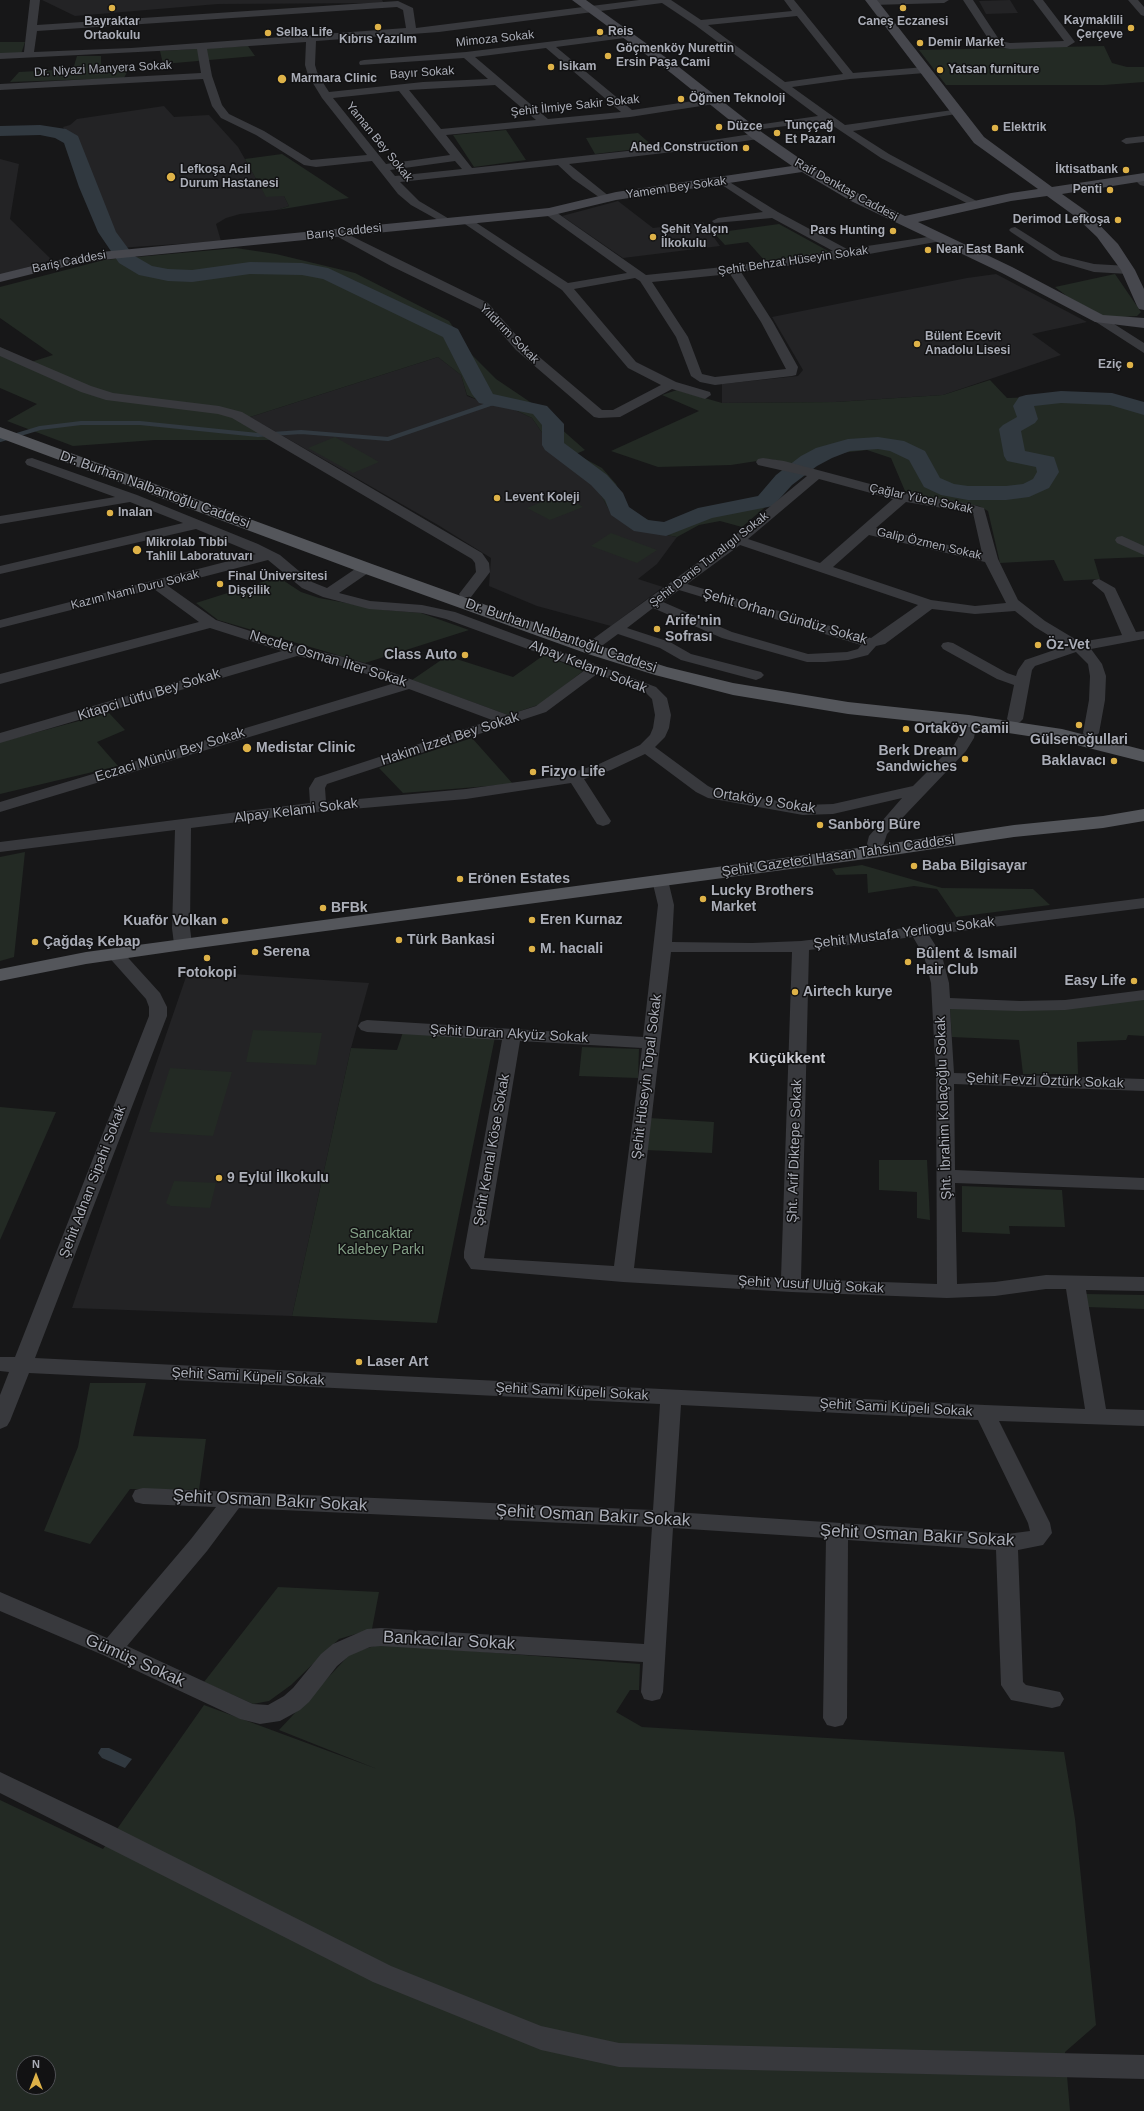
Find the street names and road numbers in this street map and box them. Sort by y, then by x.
street label: Mimoza Sokak [455,28,535,50]
street label: Dr. Niyazi Manyera Sokak [34,58,172,80]
street label: Bayır Sokak [389,64,455,82]
street label: Şehit İlmiye Sakir Sokak [510,92,640,120]
street label: Yaman Bey Sokak [343,99,415,185]
street label: Raif Denktaş Caddesi [792,156,900,224]
street label: Yamem Bey Sokak [625,174,727,202]
street label: Barış Caddesi [306,221,382,243]
street label: Şehit Behzat Hüseyin Sokak [717,243,869,279]
street label: Bariş Caddesi [31,248,107,276]
street label: Yıldırım Sokak [476,301,542,367]
street label: Dr. Burhan Nalbantoğlu Caddesi [58,448,252,532]
street label: Çağlar Yücel Sokak [868,481,974,517]
street label: Şehit Danis Tunalıgıl Sokak [647,509,771,611]
street label: Galip Özmen Sokak [875,525,983,563]
street label: Kazım Nami Duru Sokak [70,567,200,613]
street label: Şehit Orhan Gündüz Sokak [701,585,869,649]
street label: Dr. Burhan Nalbantoğlu Caddesi [463,595,659,677]
street label: Necdet Osman İlter Sokak [247,627,409,691]
street label: Alpay Kelami Sokak [527,637,649,697]
street label: Kitapci Lütfu Bey Sokak [76,665,222,725]
street label: Hakim İzzet Bey Sokak [379,709,521,769]
street label: Eczaci Münür Bey Sokak [93,724,247,786]
street label: Ortaköy 9 Sokak [712,785,816,817]
street label: Alpay Kelami Sokak [233,795,359,827]
street label: Şehit Gazeteci Hasan Tahsin Caddesi [720,831,956,881]
street label: Şehit Mustafa Yerliogu Sokak [812,914,996,952]
street label: Şehit Hüseyin Topal Sokak [629,993,665,1161]
street label: Şht. İbrahim Kolaçoğlu Sokak [932,1016,956,1200]
street label: Şehit Duran Akyüz Sokak [429,1021,589,1047]
street label: Şehit Fevzi Öztürk Sokak [966,1070,1124,1092]
street label: Şehit Kemal Köse Sokak [470,1073,514,1227]
street label: Şht. Arif Diktepe Sokak [784,1079,806,1223]
street label: Şehit Adnan Sipahi Sokak [56,1103,130,1261]
street label: Şehit Yusuf Uluğ Sokak [738,1273,884,1297]
street label: Şehit Sami Küpeli Sokak [171,1365,325,1389]
street label: Şehit Sami Küpeli Sokak [495,1380,649,1404]
street label: Şehit Sami Küpeli Sokak [819,1396,973,1420]
street label: Şehit Osman Bakır Sokak [172,1486,368,1516]
street label: Şehit Osman Bakır Sokak [495,1501,691,1531]
street label: Şehit Osman Bakır Sokak [819,1521,1015,1551]
street label: Bankacılar Sokak [382,1627,516,1655]
street label: Gümüş Sokak [82,1630,188,1692]

